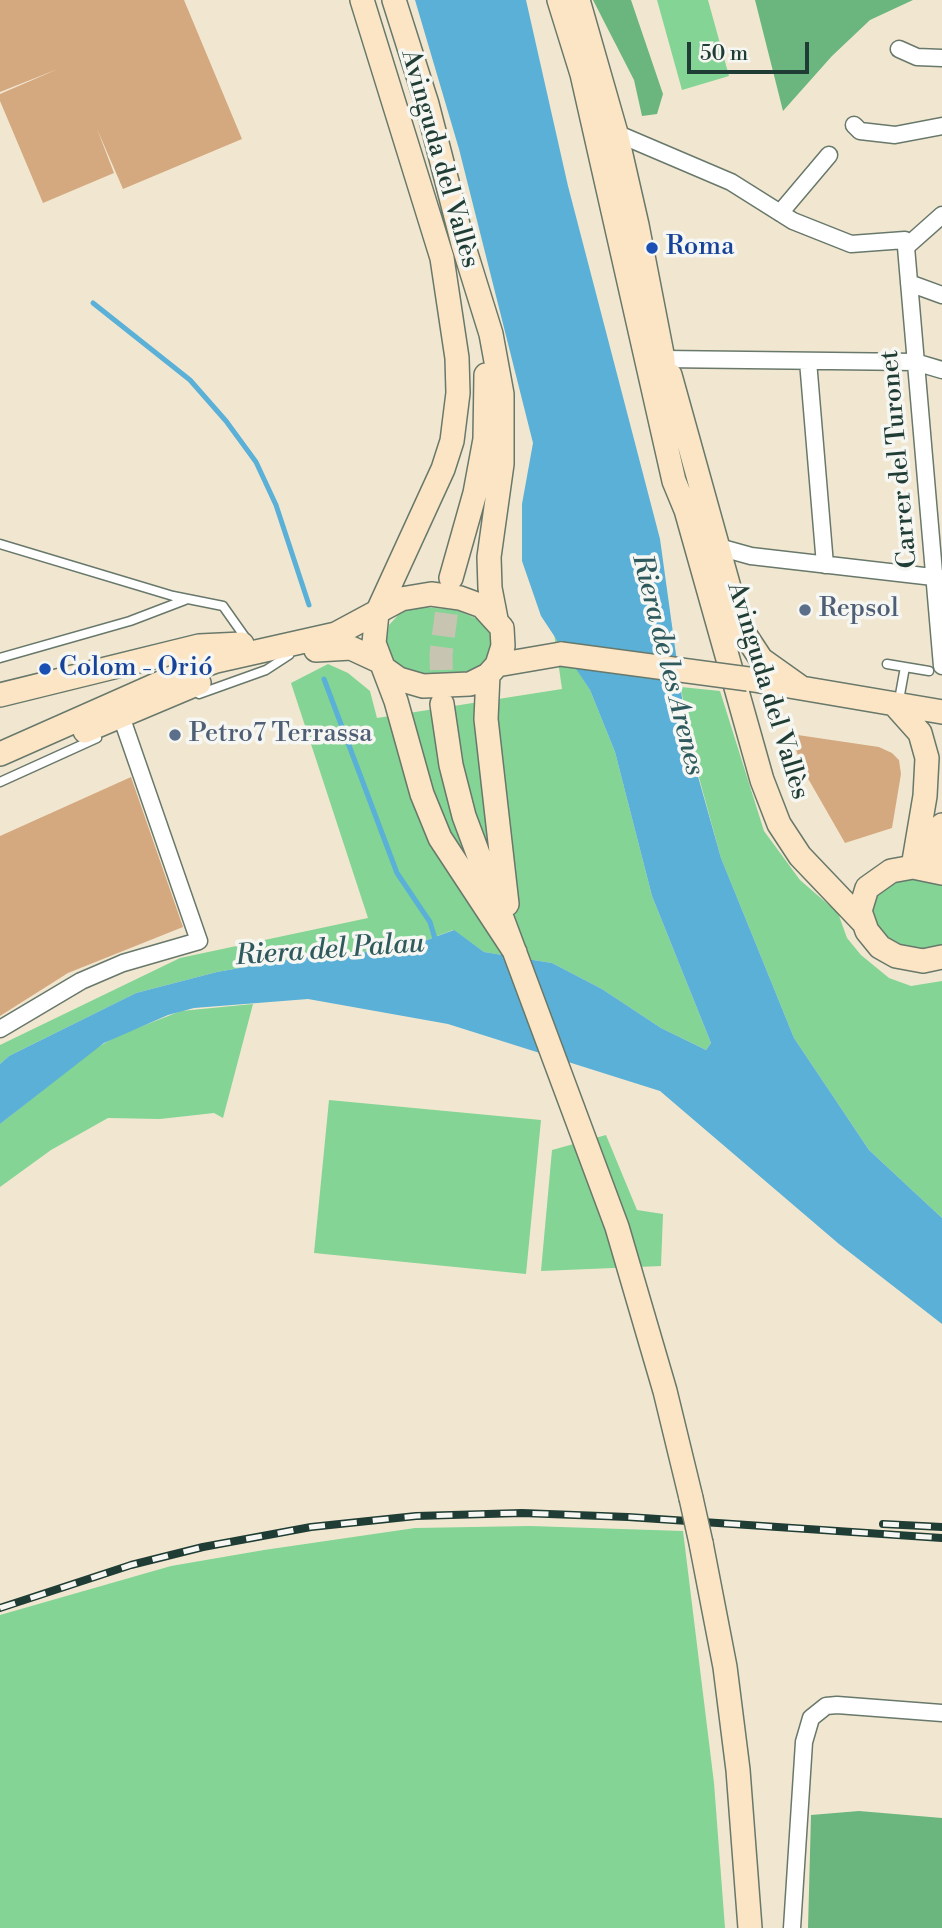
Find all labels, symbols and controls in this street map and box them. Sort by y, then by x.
scale bar [690,28,813,72]
text: 50 m [700,41,748,67]
street label: Avinguda del Vallès [393,46,485,272]
place label: Roma [666,232,734,264]
marker: Roma [644,240,660,256]
street label: Carrer del Turonet [875,349,925,569]
water label: Riera de les Arenes [623,551,711,779]
street label: Avinguda del Vallès [719,579,815,803]
place label: Repsol [819,594,899,626]
marker: Repsol [797,602,813,618]
place label: Colom - Orió [59,653,213,685]
marker: Colom - Orió [37,661,53,677]
place label: Petro7 Terrassa [189,719,372,751]
marker: Petro7 Terrassa [167,727,183,743]
water label: Riera del Palau [234,928,426,974]

